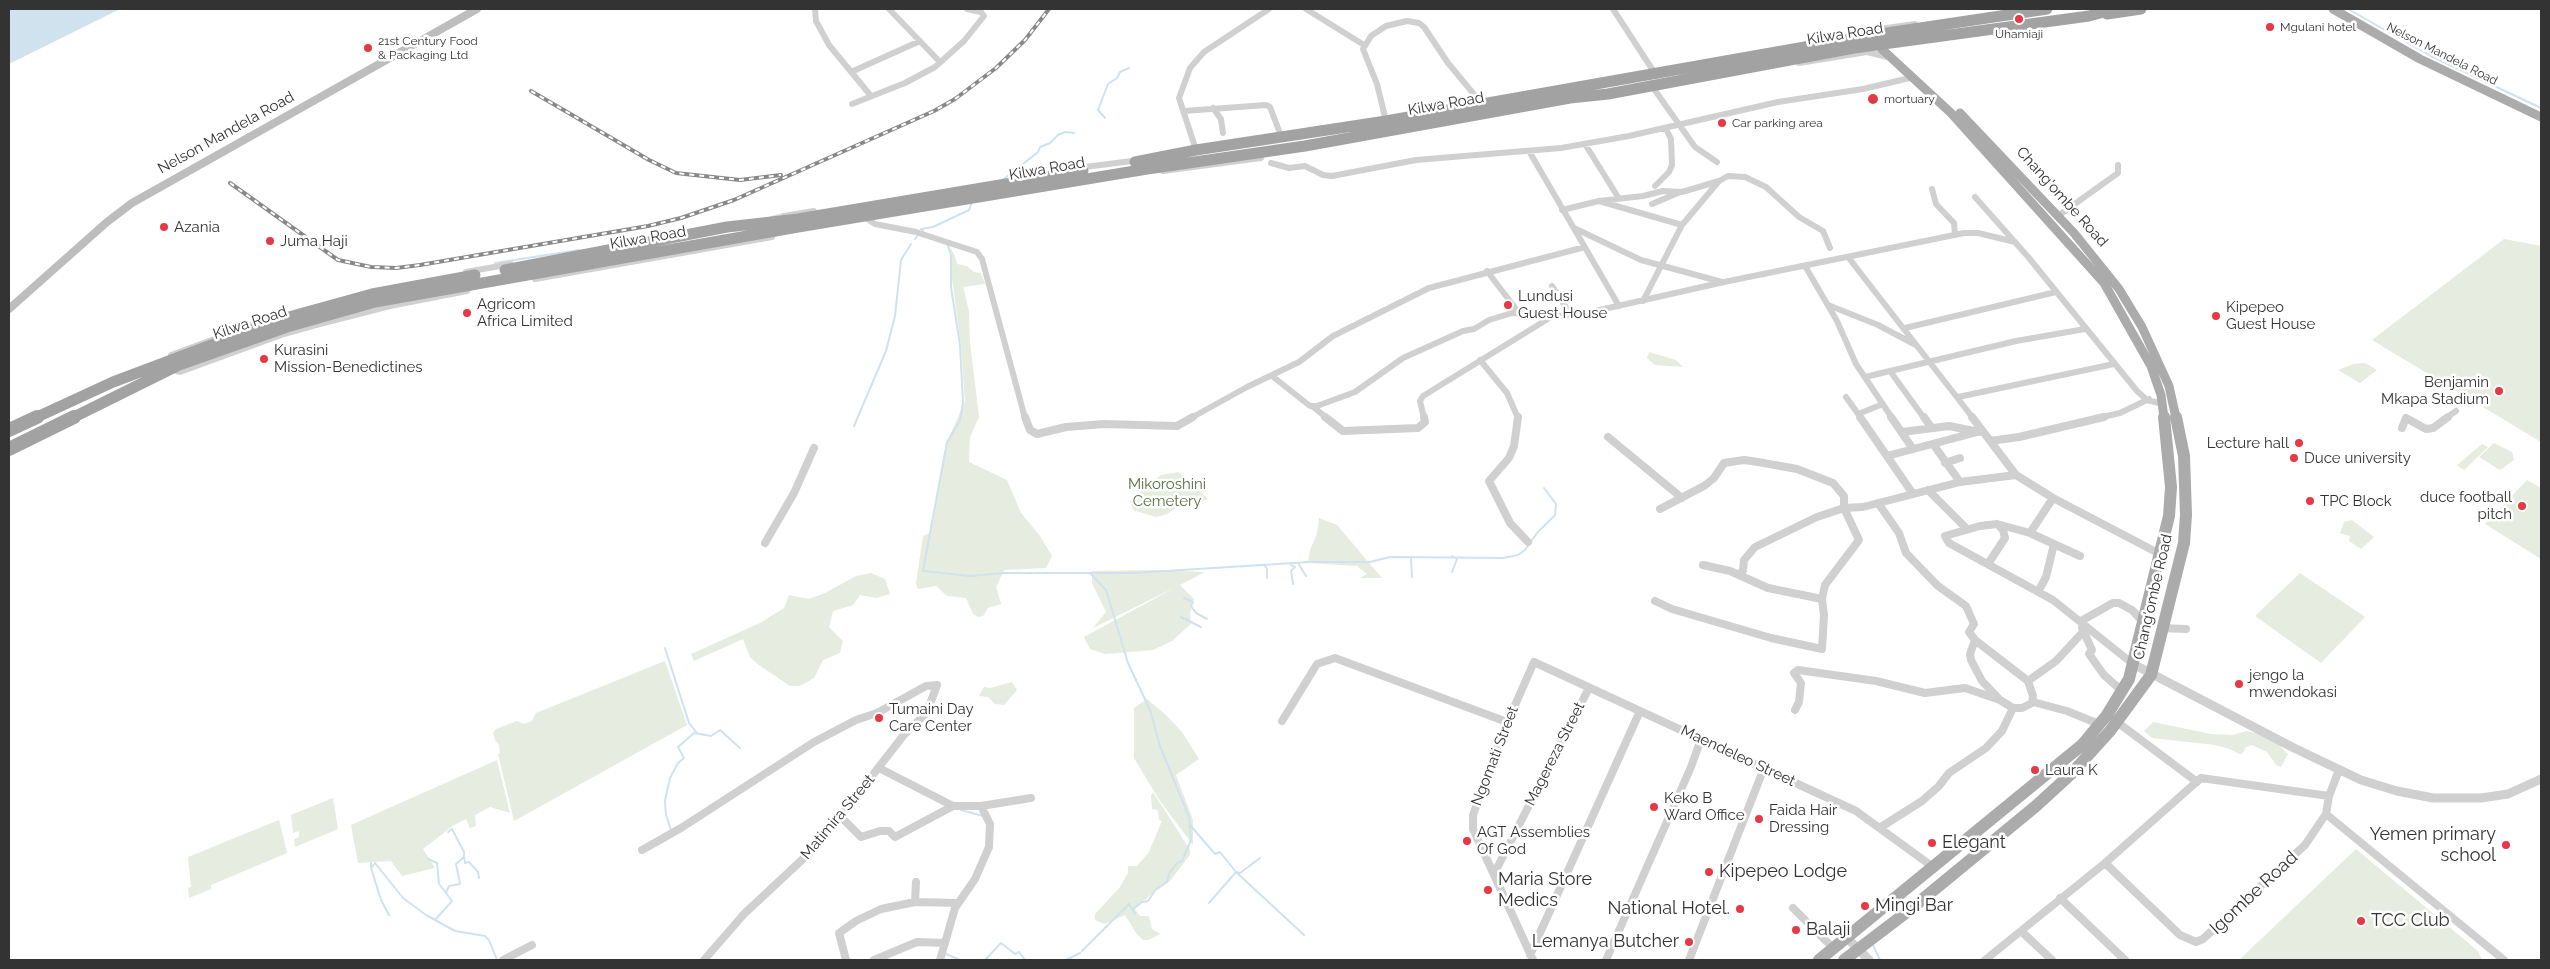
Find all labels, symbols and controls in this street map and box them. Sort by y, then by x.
marker: Uhamiaji [2013,13,2025,25]
street label: Kilwa Road [1806,19,1884,49]
place label: Mgulani hotel [2280,20,2356,34]
street label: Nelson Mandela Road [2384,20,2500,88]
marker: Mgulani hotel [2264,21,2276,33]
place label: Uhamiaji [1995,27,2043,41]
place label: 21st Century Food & Packaging Ltd [378,34,478,62]
marker: 21st Century Food & Packaging Ltd [362,42,374,54]
street label: Nelson Mandela Road [155,88,297,178]
street label: Kilwa Road [1407,88,1485,120]
marker: mortuary [1866,92,1880,106]
place label: mortuary [1884,92,1935,106]
place label: Car parking area [1732,116,1823,130]
marker: Car parking area [1716,117,1728,129]
street label: Chang'ombe Road [2012,143,2112,251]
street label: Kilwa Road [1008,153,1086,185]
place label: Azania [174,218,220,236]
marker: Azania [158,221,170,233]
street label: Kilwa Road [609,222,687,254]
place label: Juma Haji [280,232,348,250]
marker: Juma Haji [264,235,276,247]
place label: Lundusi Guest House [1518,287,1607,322]
place label: Agricom Africa Limited [477,295,573,330]
place label: Kipepeo Guest House [2226,298,2315,333]
marker: Lundusi Guest House [1502,299,1514,311]
street label: Kilwa Road [211,303,289,343]
marker: Agricom Africa Limited [461,307,473,319]
marker: Kipepeo Guest House [2210,310,2222,322]
place label: Kurasini Mission-Benedictines [274,341,422,376]
marker: Kurasini Mission-Benedictines [258,353,270,365]
place label: Benjamin Mkapa Stadium [2381,373,2489,408]
marker: Benjamin Mkapa Stadium [2493,385,2505,397]
place label: Lecture hall [2207,434,2289,452]
marker: Lecture hall [2293,437,2305,449]
place label: Duce university [2304,449,2411,467]
marker: Duce university [2288,452,2300,464]
park label: Mikoroshini Cemetery [1128,475,1206,510]
place label: duce football pitch [2420,488,2512,523]
place label: TPC Block [2320,492,2392,510]
marker: TPC Block [2304,495,2316,507]
marker: duce football pitch [2516,500,2528,512]
street label: Chang'ombe Road [2130,532,2176,662]
place label: jengo la mwendokasi [2249,666,2337,701]
marker: jengo la mwendokasi [2233,678,2245,690]
street label: Magereza Street [1521,699,1589,809]
place label: Tumaini Day Care Center [889,700,974,735]
street label: Ngomati Street [1468,704,1522,808]
marker: Tumaini Day Care Center [873,712,885,724]
street label: Maendeleo Street [1678,722,1798,790]
place label: Laura K [2045,761,2098,779]
marker: Laura K [2029,764,2041,776]
street label: Matimira Street [797,771,879,863]
place label: Keko B Ward Office [1664,789,1745,824]
marker: Keko B Ward Office [1648,801,1660,813]
place label: Faida Hair Dressing [1769,801,1837,836]
marker: Faida Hair Dressing [1753,813,1765,825]
place label: AGT Assemblies Of God [1477,823,1590,858]
place label: Yemen primary school [2369,824,2496,866]
place label: Elegant [1942,832,2006,854]
marker: AGT Assemblies Of God [1461,835,1473,847]
marker: Elegant [1926,837,1938,849]
marker: Yemen primary school [2500,839,2512,851]
street label: Igombe Road [2206,847,2302,939]
place label: Kipepeo Lodge [1719,861,1847,883]
marker: Kipepeo Lodge [1703,866,1715,878]
place label: Maria Store Medics [1498,869,1592,912]
marker: Maria Store Medics [1482,884,1494,896]
place label: Mingi Bar [1875,895,1953,917]
place label: National Hotel. [1608,898,1730,920]
marker: Mingi Bar [1859,900,1871,912]
marker: National Hotel. [1734,903,1746,915]
place label: TCC Club [2371,910,2450,932]
marker: TCC Club [2355,915,2367,927]
place label: Balaji [1806,919,1850,941]
marker: Balaji [1790,924,1802,936]
place label: Lemanya Butcher [1532,931,1679,953]
marker: Lemanya Butcher [1683,936,1695,948]

